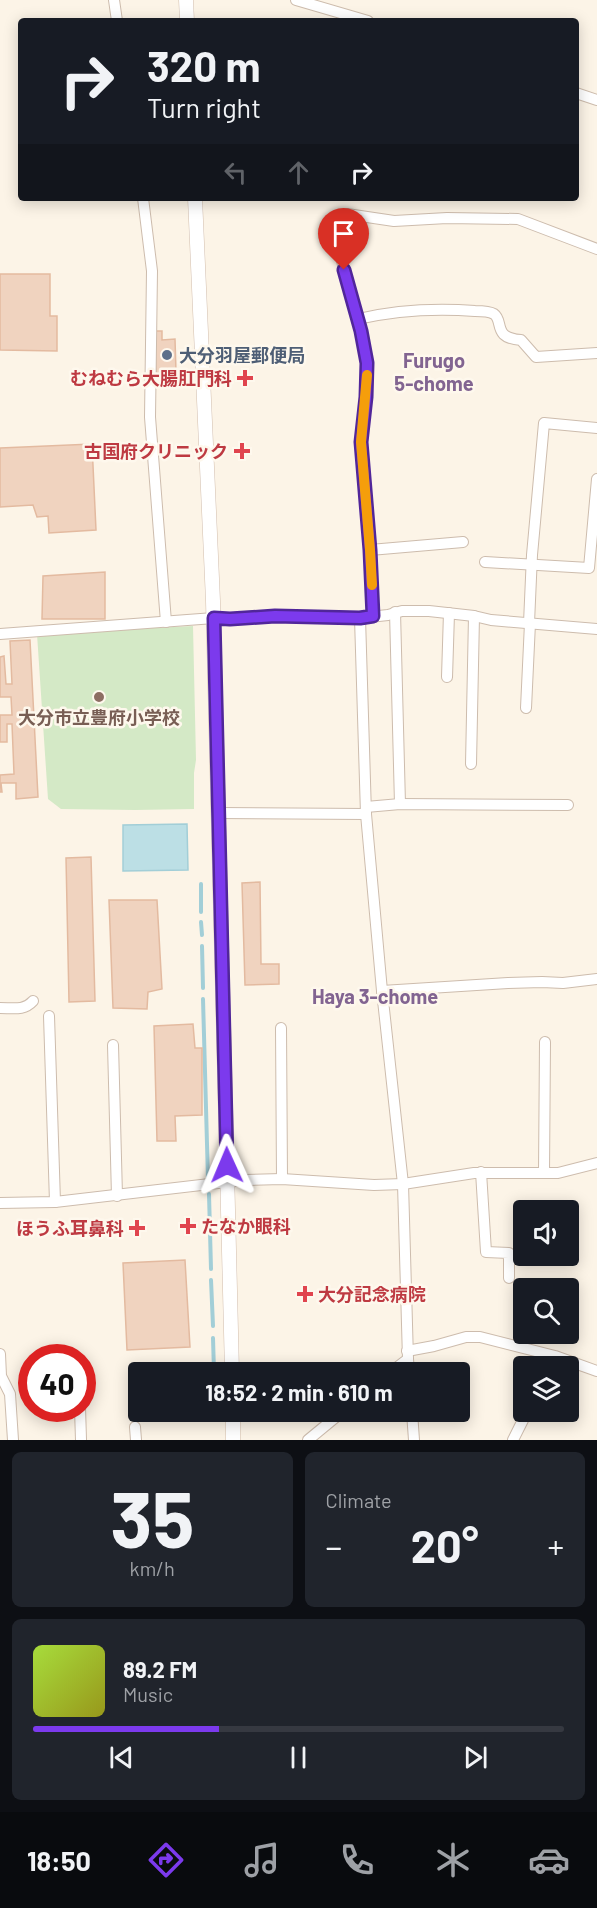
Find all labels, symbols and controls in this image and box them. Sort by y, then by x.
text: 320 m [147,40,261,90]
icon: right [48,42,126,120]
text: Turn right [147,91,261,123]
icon: left [219,156,252,189]
icon: ahead [282,156,315,189]
icon: right [345,156,378,189]
pin [318,208,369,270]
icon: arrive [327,217,360,250]
place label: 大分羽屋郵便局 [179,344,305,366]
marker: 大分羽屋郵便局 [160,348,174,362]
district label: Furugo 5-chome [394,348,474,395]
place label: むねむら大腸肛門科 [70,367,232,389]
marker: むねむら大腸肛門科 [236,369,254,387]
place label: 古国府クリニック [84,440,228,462]
marker: 古国府クリニック [233,442,251,460]
marker: 大分市立豊府小学校 [92,690,106,704]
place label: 大分市立豊府小学校 [18,706,180,728]
district label: Haya 3-chome [312,984,438,1008]
position arrow [195,1133,259,1197]
map controls [513,1200,579,1422]
button: sound [513,1200,579,1266]
place label: たなか眼科 [201,1215,291,1237]
place label: ほうふ耳鼻科 [16,1217,124,1239]
marker: たなか眼科 [179,1217,197,1235]
marker: ほうふ耳鼻科 [128,1219,146,1237]
button: search [513,1278,579,1344]
place label: 大分記念病院 [318,1283,426,1305]
marker: 大分記念病院 [296,1285,314,1303]
speed limit sign: 40 [18,1344,96,1422]
button: layers [513,1356,579,1422]
text: 18:52 · 2 min · 610 m [205,1379,393,1405]
text: 35 [110,1470,194,1564]
text: Climate [326,1488,392,1512]
text: 20° [411,1518,479,1572]
text: − [326,1526,342,1566]
text: + [548,1526,564,1566]
text: km/h [130,1556,175,1580]
text: 89.2 FM [123,1656,197,1682]
text: Music [123,1682,173,1706]
icon: previous [105,1741,138,1774]
icon: pause [282,1741,315,1774]
icon: next [459,1741,492,1774]
icon: directions [145,1839,187,1881]
icon: music [241,1839,283,1881]
icon: phone [336,1839,378,1881]
icon: climate [432,1839,474,1881]
icon: car [528,1839,570,1881]
text: 18:50 [27,1844,91,1876]

